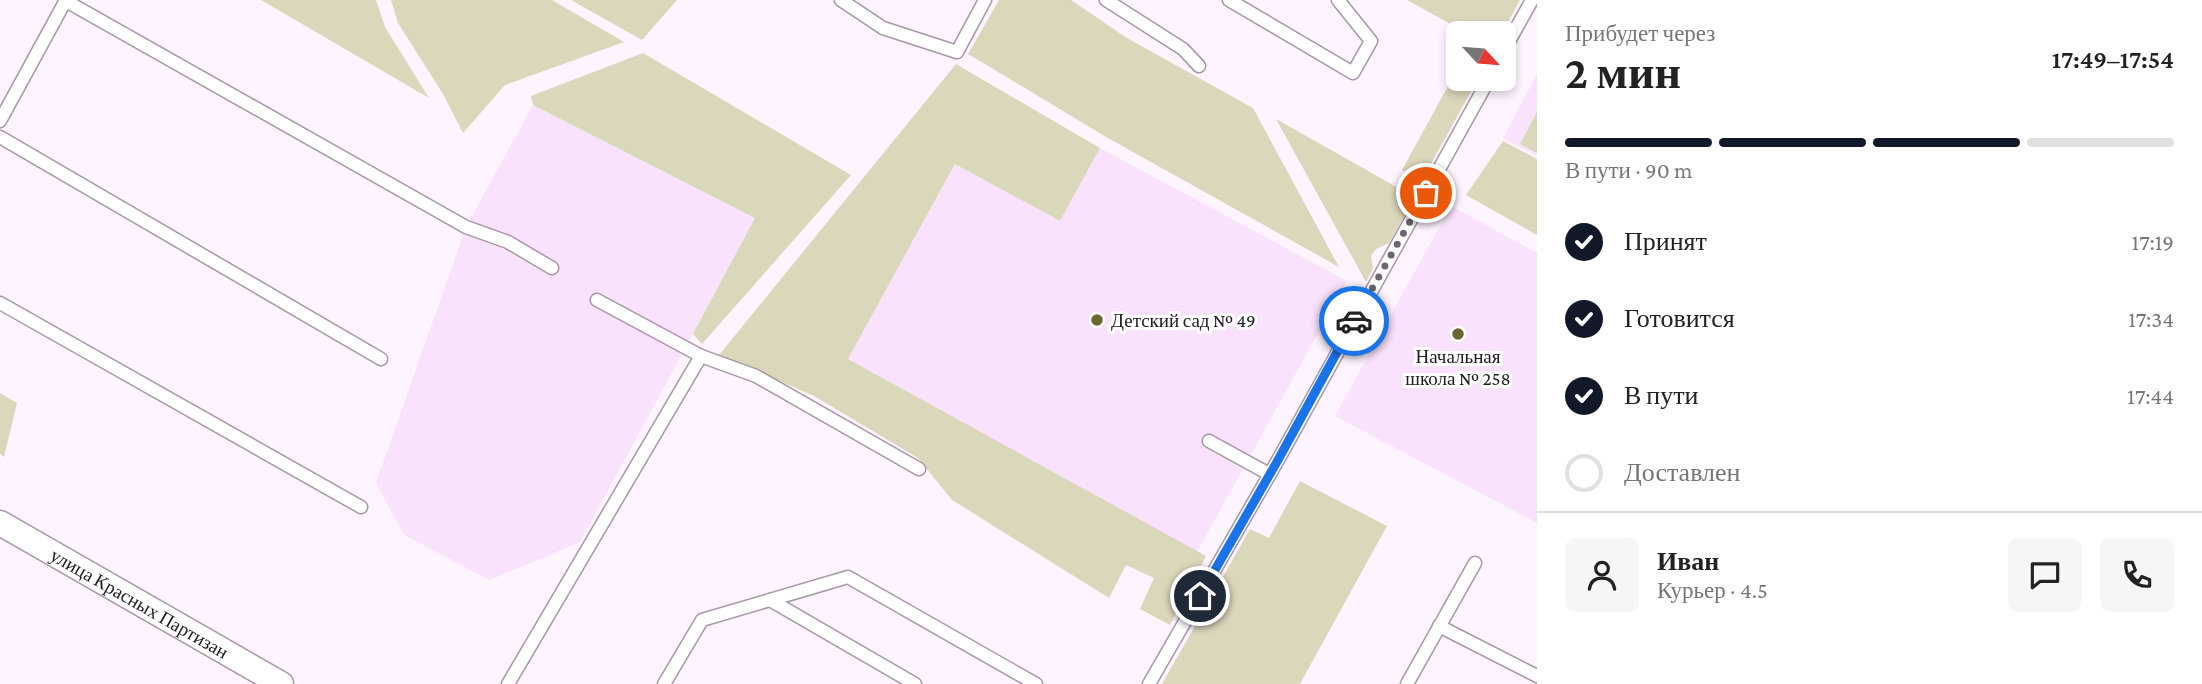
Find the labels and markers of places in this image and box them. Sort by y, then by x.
pin [1396,163,1456,223]
place label: Детский сад № 49 [1111,310,1256,331]
marker: Детский сад № 49 [1089,312,1105,328]
marker: Начальная школа № 258 [1450,326,1466,342]
place label: Начальная школа № 258 [1405,346,1511,389]
pin [1170,566,1230,626]

